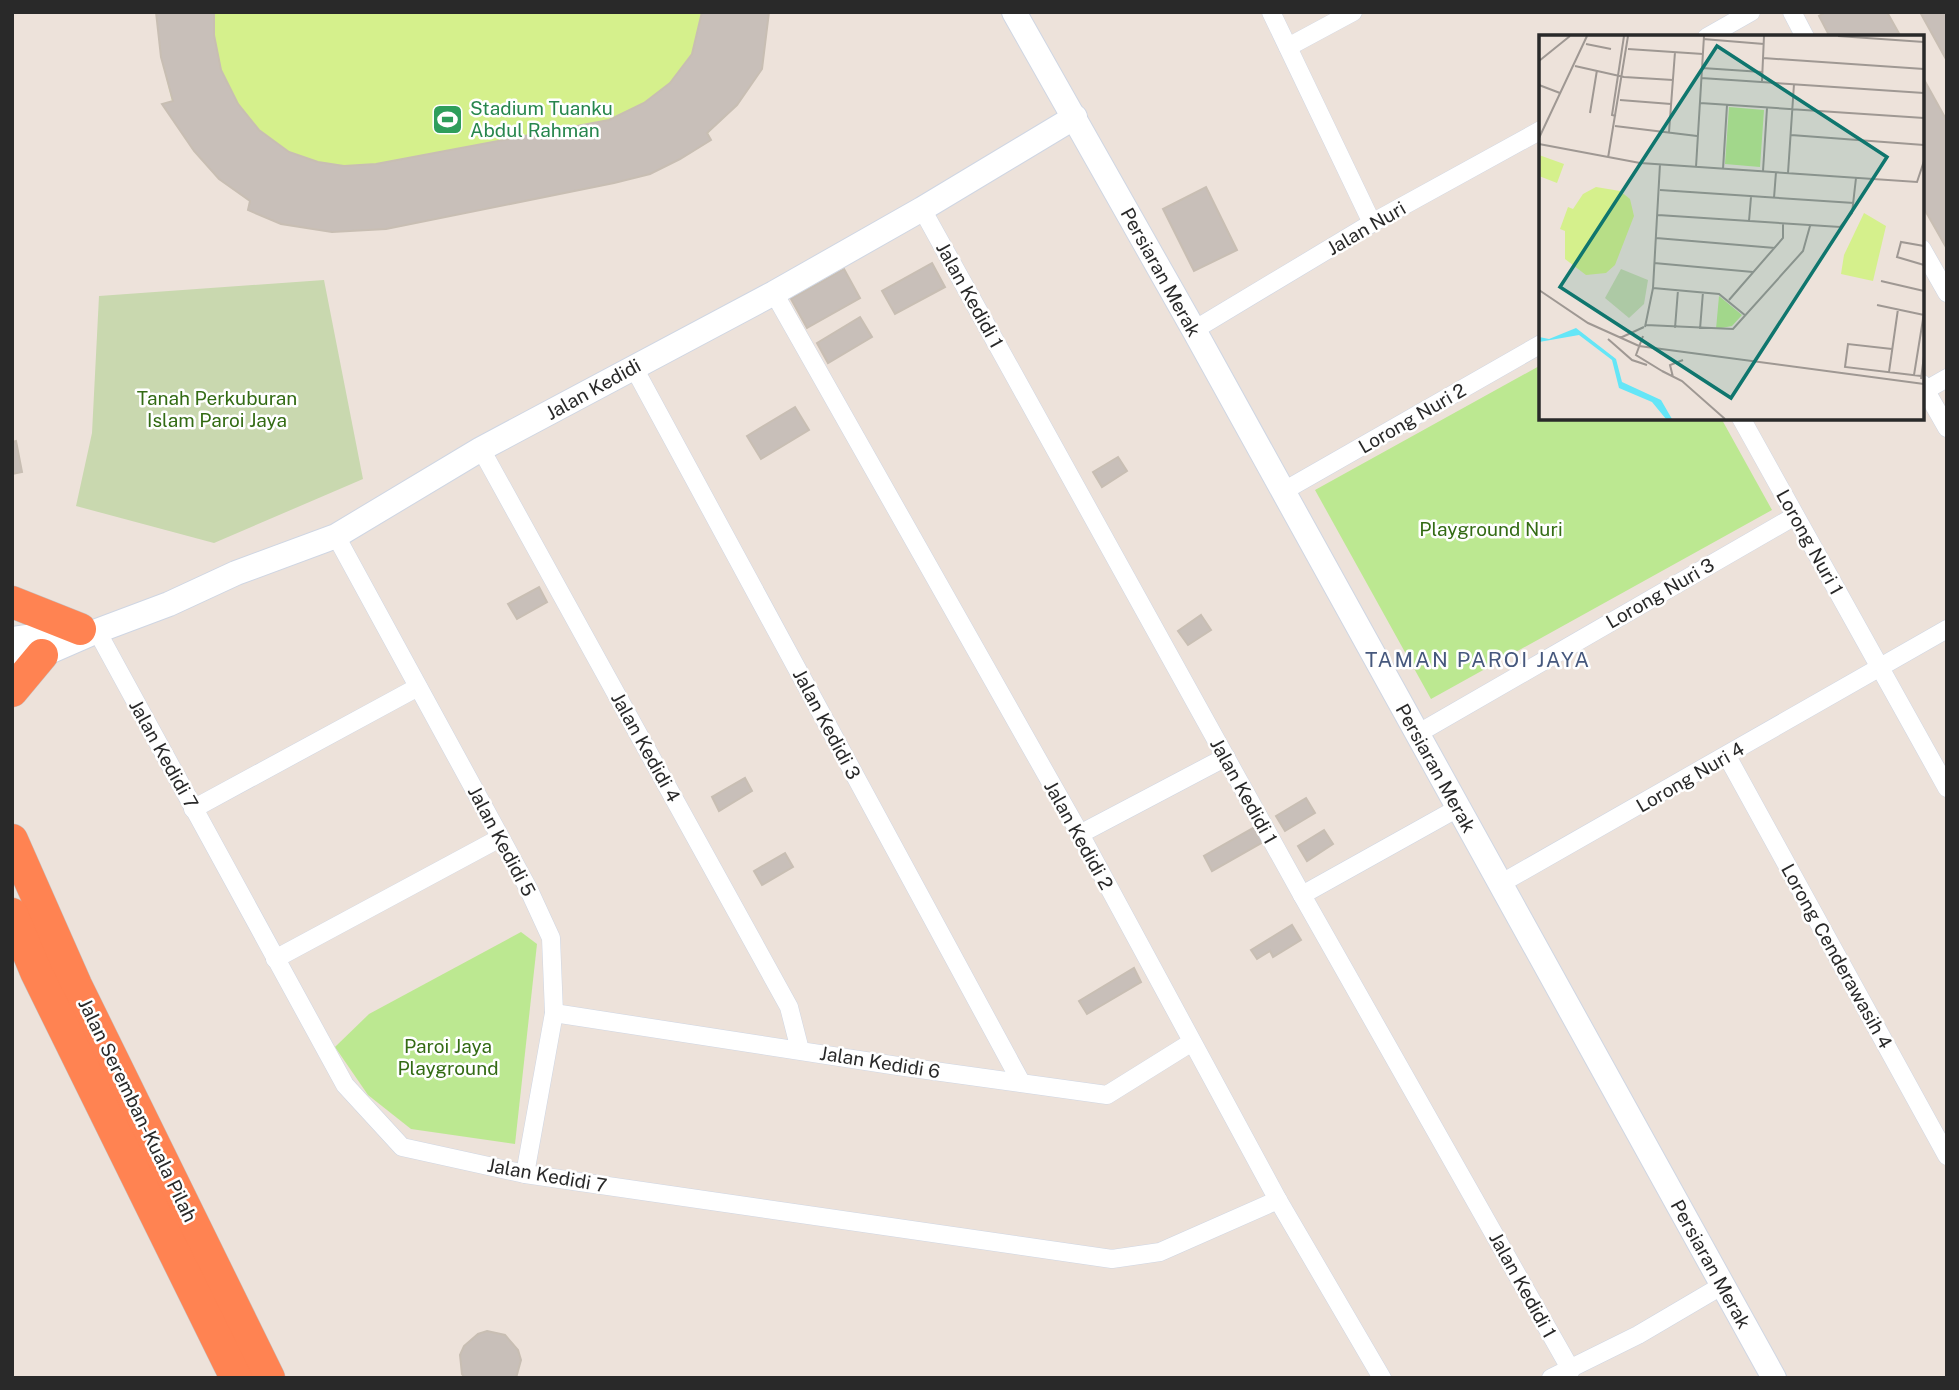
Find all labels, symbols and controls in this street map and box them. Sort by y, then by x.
inset map [1539,35,1924,420]
place label: Stadium Tuanku Abdul Rahman [470,97,613,141]
sports icon: Stadium Tuanku Abdul Rahman [430,102,464,136]
street label: Jalan Nuri [1323,197,1409,259]
street label: Persiaran Merak [1117,204,1206,340]
street label: Jalan Kedidi 1 [932,238,1008,352]
street label: Jalan Kedidi [542,354,644,424]
street label: Lorong Nuri 2 [1354,378,1470,458]
park label: Tanah Perkuburan Islam Paroi Jaya [137,387,297,431]
street label: Lorong Nuri 1 [1772,486,1848,598]
park label: Playground Nuri [1419,518,1563,540]
street label: Lorong Nuri 3 [1602,553,1718,633]
district label: TAMAN PAROI JAYA [1365,647,1591,672]
street label: Jalan Kedidi 3 [789,665,865,783]
street label: Jalan Kedidi 4 [607,688,685,806]
street label: Jalan Kedidi 7 [125,696,203,812]
street label: Persiaran Merak [1392,700,1481,836]
street label: Jalan Kedidi 1 [1206,734,1282,848]
street label: Lorong Nuri 4 [1632,737,1748,817]
street label: Jalan Kedidi 2 [1040,777,1118,893]
street label: Jalan Kedidi 5 [464,782,540,900]
street label: Lorong Cenderawasih 4 [1777,860,1897,1052]
street label: Jalan Seremban-Kuala Pilah [74,995,202,1225]
park label: Paroi Jaya Playground [397,1035,499,1079]
street label: Jalan Kedidi 6 [818,1042,942,1082]
street label: Jalan Kedidi 7 [485,1154,609,1196]
street label: Persiaran Merak [1667,1196,1756,1332]
street label: Jalan Kedidi 1 [1485,1228,1561,1342]

